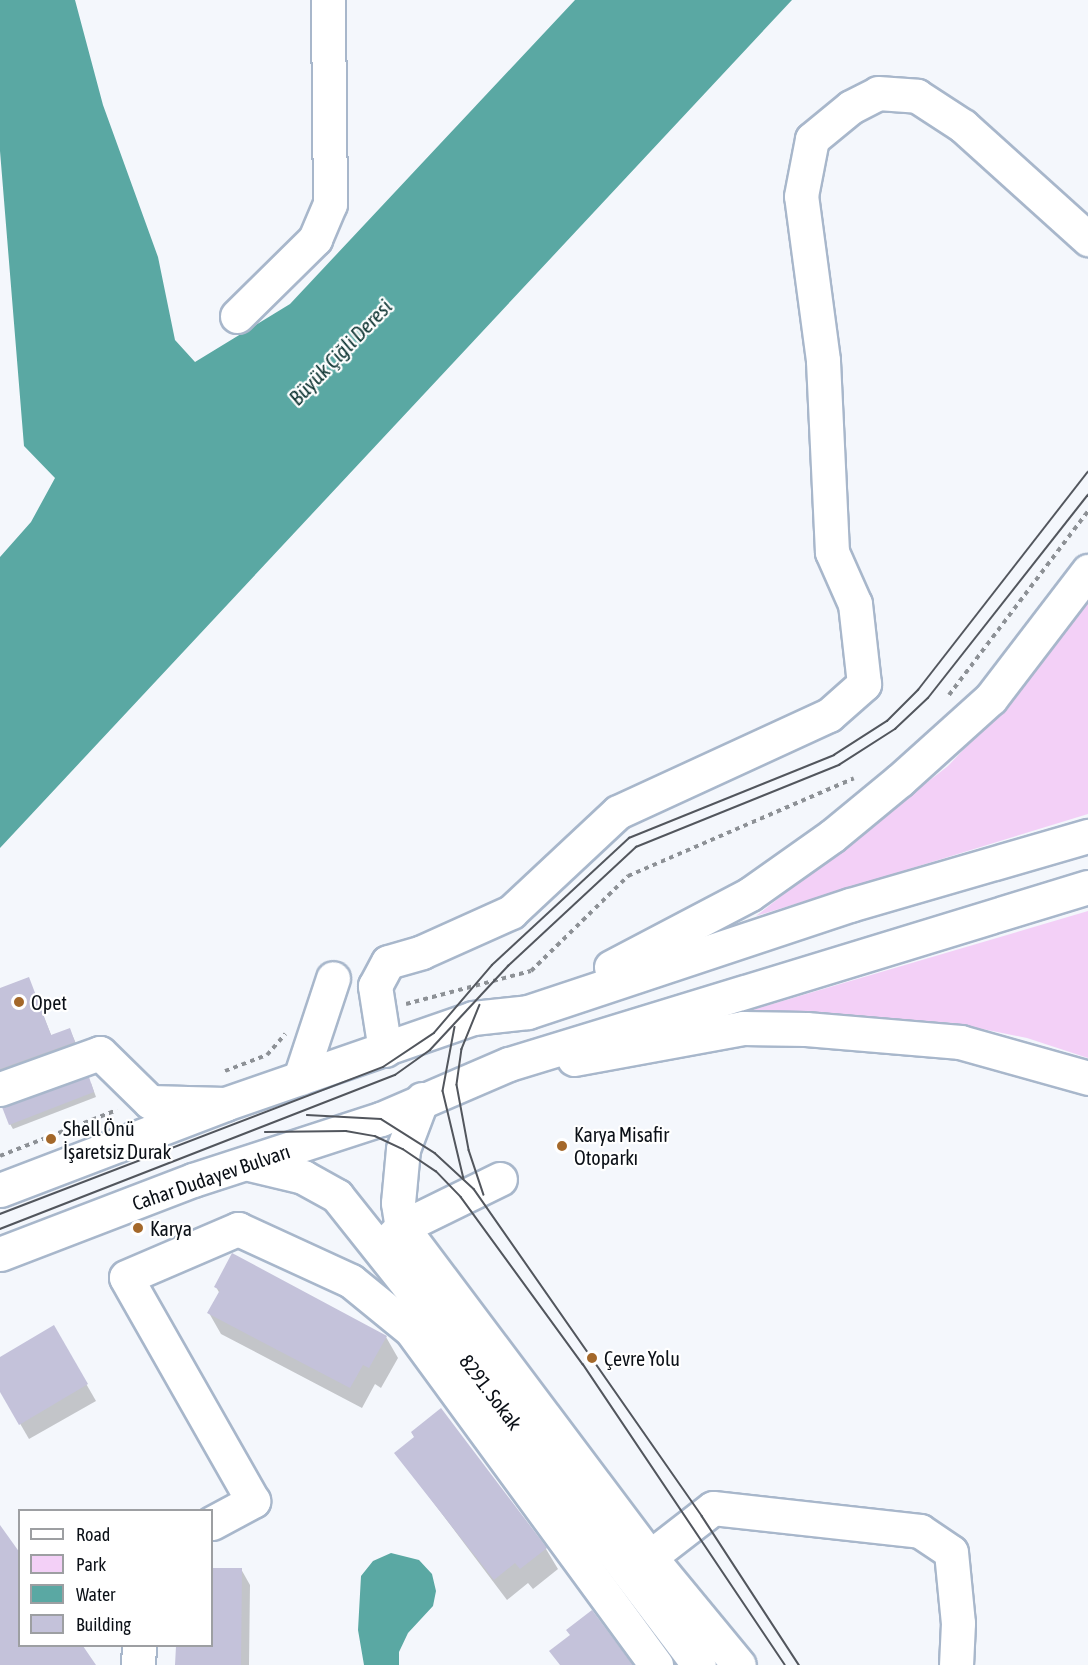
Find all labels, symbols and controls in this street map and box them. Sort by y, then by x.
water label: Büyük Çiğli Deresi [283,294,397,410]
place label: Opet [31,990,67,1014]
marker: Opet [12,995,26,1009]
place label: Shell Önü İşaretsiz Durak [63,1116,171,1163]
place label: Karya Misafir Otoparkı [574,1122,669,1169]
marker: Shell Önü İşaretsiz Durak [44,1132,58,1146]
street label: Cahar Dudayev Bulvarı [129,1139,293,1215]
marker: Karya Misafir Otoparkı [555,1139,569,1153]
place label: Karya [150,1216,192,1240]
marker: Karya [131,1221,145,1235]
place label: Çevre Yolu [604,1346,680,1370]
street label: 8291. Sokak [455,1349,527,1435]
marker: Çevre Yolu [585,1351,599,1365]
legend [18,1509,213,1647]
text: Road [76,1524,110,1545]
text: Park [76,1554,106,1575]
text: Water [76,1584,115,1605]
text: Building [76,1614,131,1635]

